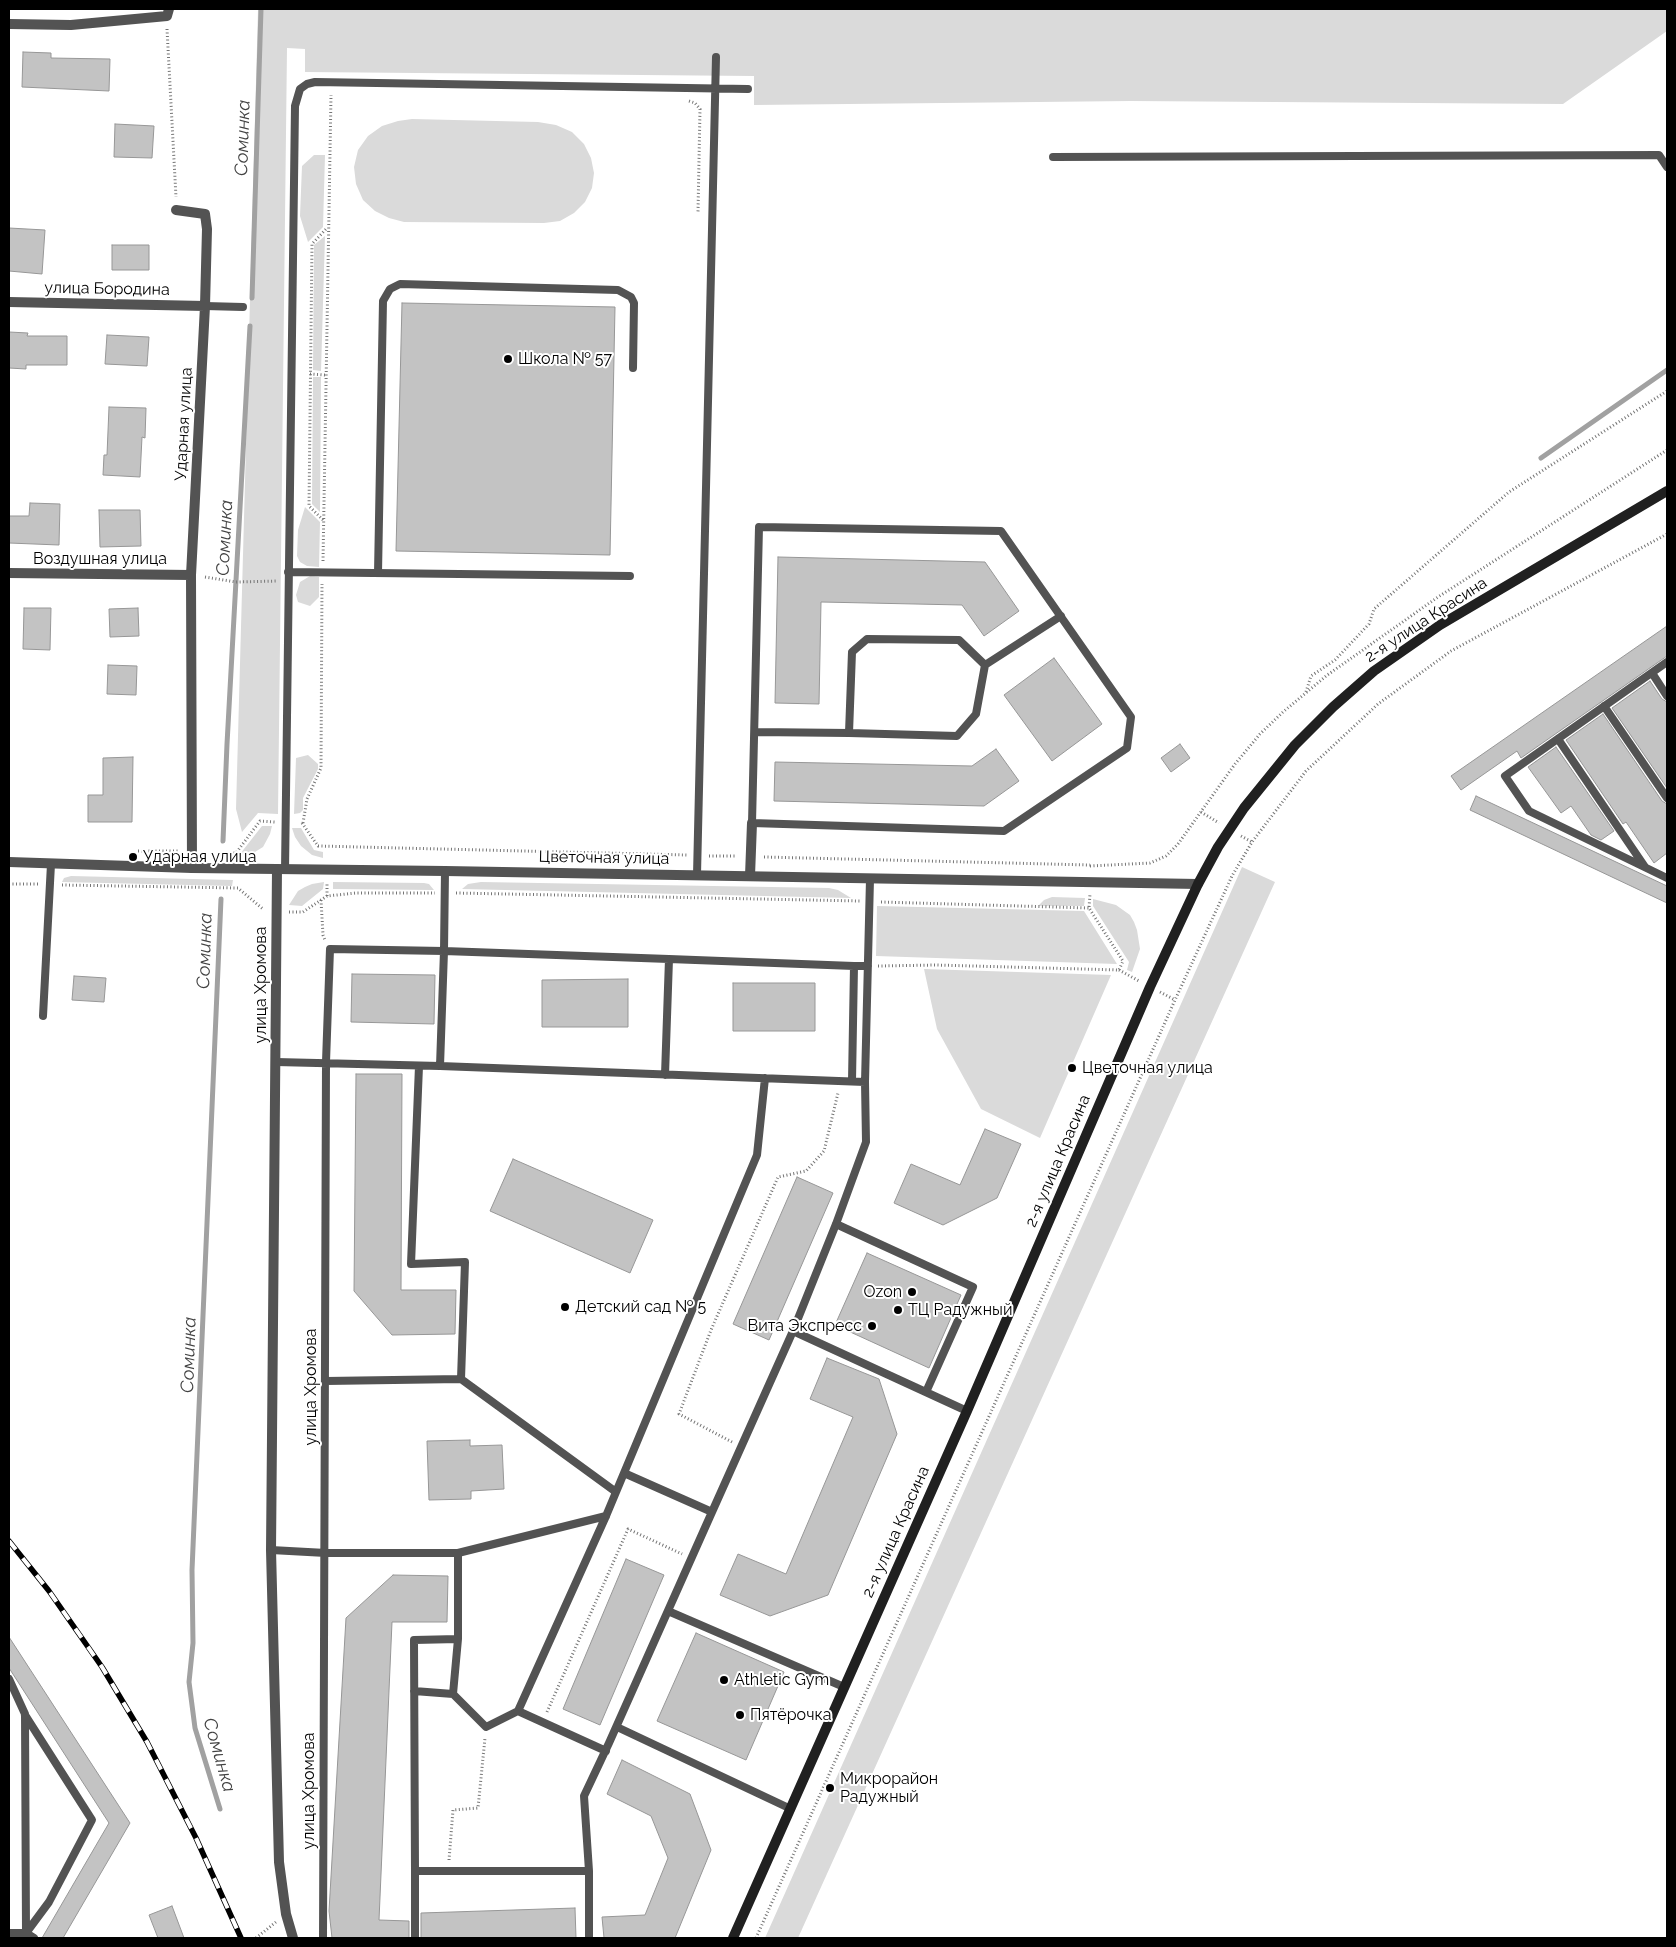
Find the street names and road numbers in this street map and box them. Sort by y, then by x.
street label: улица Бородина [44,278,170,300]
street label: Ударная улица [171,367,197,481]
street label: Воздушная улица [33,549,167,569]
street label: 2-я улица Красина [1361,573,1491,667]
street label: Цветочная улица [538,847,670,869]
street label: улица Хромова [251,927,271,1043]
street label: 2-я улица Красина [1021,1092,1095,1230]
street label: улица Хромова [301,1329,321,1445]
street label: 2-я улица Красина [858,1463,934,1601]
street label: улица Хромова [299,1733,319,1849]

